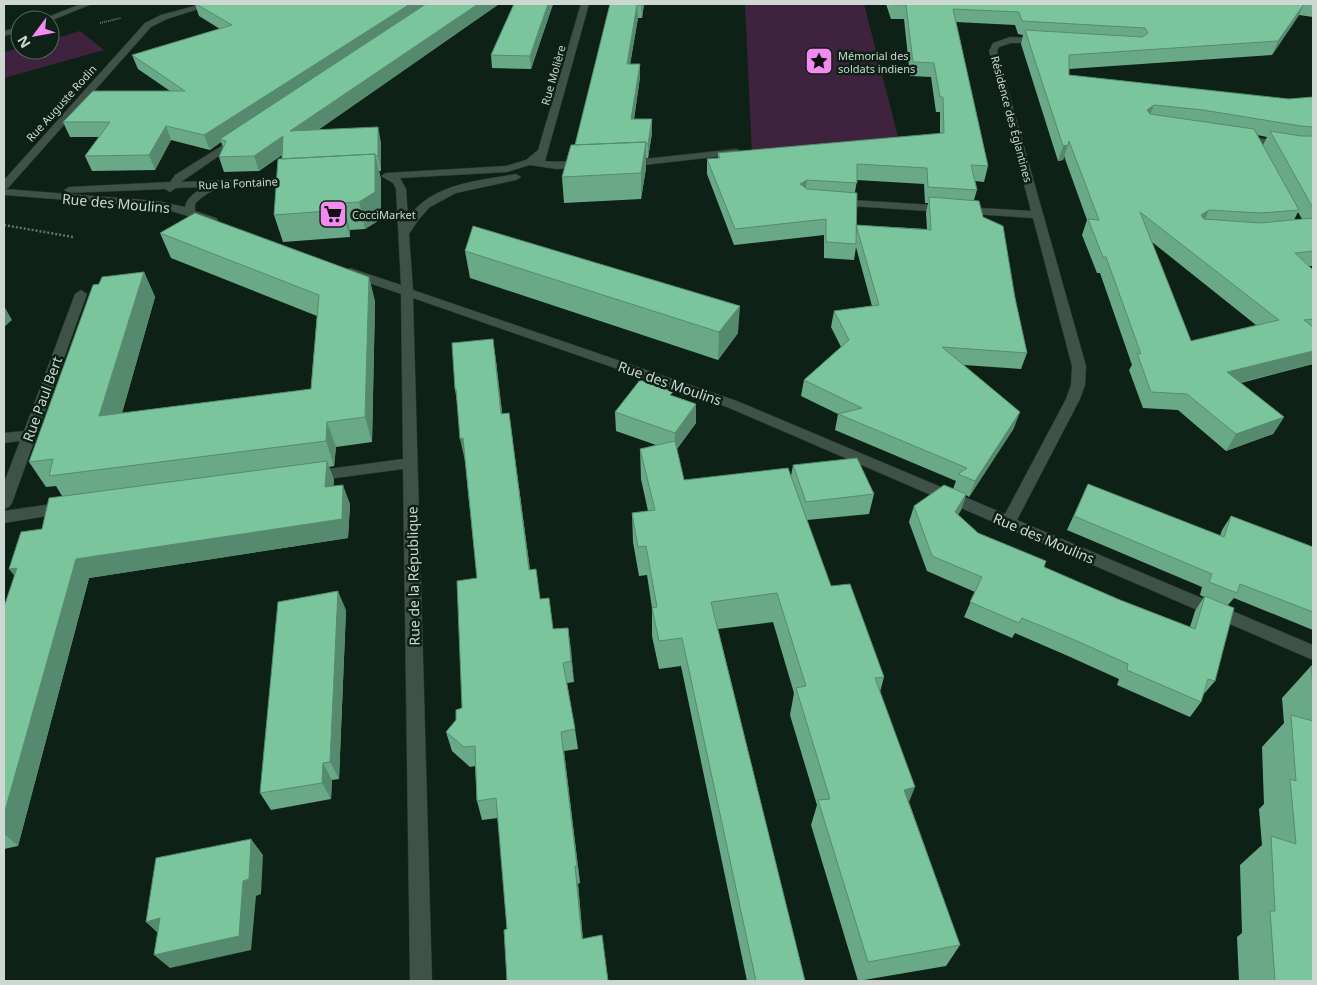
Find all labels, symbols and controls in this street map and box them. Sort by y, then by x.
north arrow [10,10,60,60]
text: N [12,32,35,52]
street label: Rue Molière [537,43,569,107]
place icon: Mémorial des soldats indiens [804,46,834,76]
place label: Mémorial des soldats indiens [838,48,915,76]
street label: Résidence des Églantines [988,54,1036,184]
street label: Rue Auguste Rodin [23,61,99,145]
street label: Rue la Fontaine [198,173,278,193]
street label: Rue des Moulins [61,189,171,217]
supermarket icon: CocciMarket [318,199,348,229]
place label: CocciMarket [352,207,416,222]
street label: Rue Paul Bert [18,354,66,444]
street label: Rue des Moulins [616,356,724,410]
street label: Rue de la République [402,506,424,646]
street label: Rue des Moulins [991,508,1098,568]

